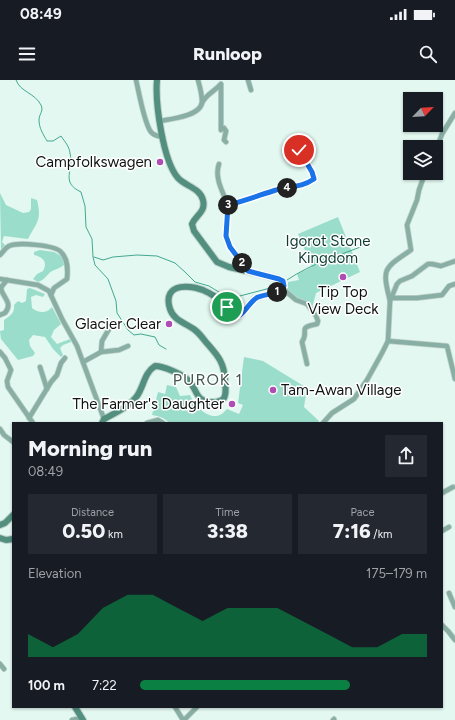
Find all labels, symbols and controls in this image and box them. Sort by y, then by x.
text: 08:49 [20,5,62,23]
icon: menu [16,43,38,65]
text: Runloop [193,43,262,65]
icon: search [417,43,439,65]
north arrow [403,92,443,132]
map controls [403,92,443,180]
pin [282,133,316,167]
icon: check [288,139,310,161]
button: layers [403,140,443,180]
place label: Campfolkswagen [36,153,152,171]
marker: Campfolkswagen [155,157,165,167]
pin: 4 [277,178,297,198]
text: 4 [284,181,290,194]
pin: 3 [218,195,238,215]
text: 3 [225,198,231,211]
park label: Igorot Stone Kingdom [286,232,370,267]
pin: 2 [232,253,252,273]
text: 2 [239,256,245,269]
marker: Tip Top View Deck [338,272,348,282]
pin: 1 [267,282,287,302]
place label: Tip Top View Deck [307,283,379,318]
text: 1 [275,285,279,298]
pin [210,290,244,324]
icon: arrive [216,296,238,318]
place label: Glacier Clear [75,315,161,333]
marker: Glacier Clear [164,319,174,329]
district label: PUROK 1 [173,370,243,389]
place label: Tam-Awan Village [281,381,401,399]
marker: Tam-Awan Village [268,385,278,395]
place label: The Farmer's Daughter [73,395,224,413]
marker: The Farmer's Daughter [227,399,237,409]
text: Morning run [28,435,152,462]
button: share [385,435,427,477]
text: 08:49 [28,464,63,479]
text: Distance [71,506,114,519]
text: Time [216,506,240,519]
text: Pace [351,506,374,519]
text: 0.50 [62,519,105,543]
text: 3:38 [207,519,248,543]
text: 7:16 [333,519,371,543]
text: km [105,528,123,541]
text: /km [371,528,392,541]
text: Elevation [28,566,81,581]
text: 175–179 m [366,566,427,581]
text: 100 m [28,678,65,693]
text: 7:22 [92,678,117,693]

